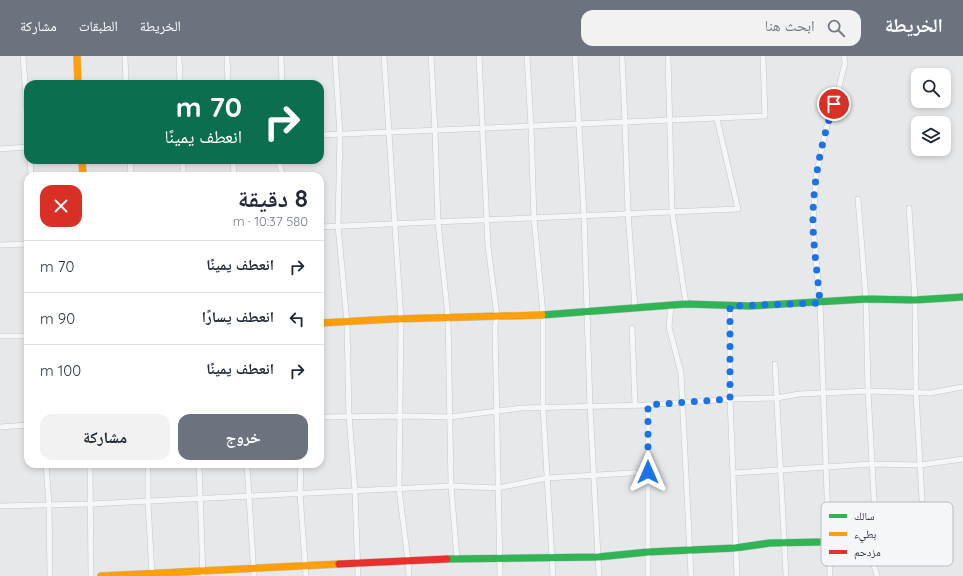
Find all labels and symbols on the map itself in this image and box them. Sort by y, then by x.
pin [817,87,851,121]
position arrow [627,451,669,493]
legend [821,502,953,566]
text: سالك [854,509,874,523]
text: بطيء [854,527,876,543]
text: مزدحم [854,545,881,560]

